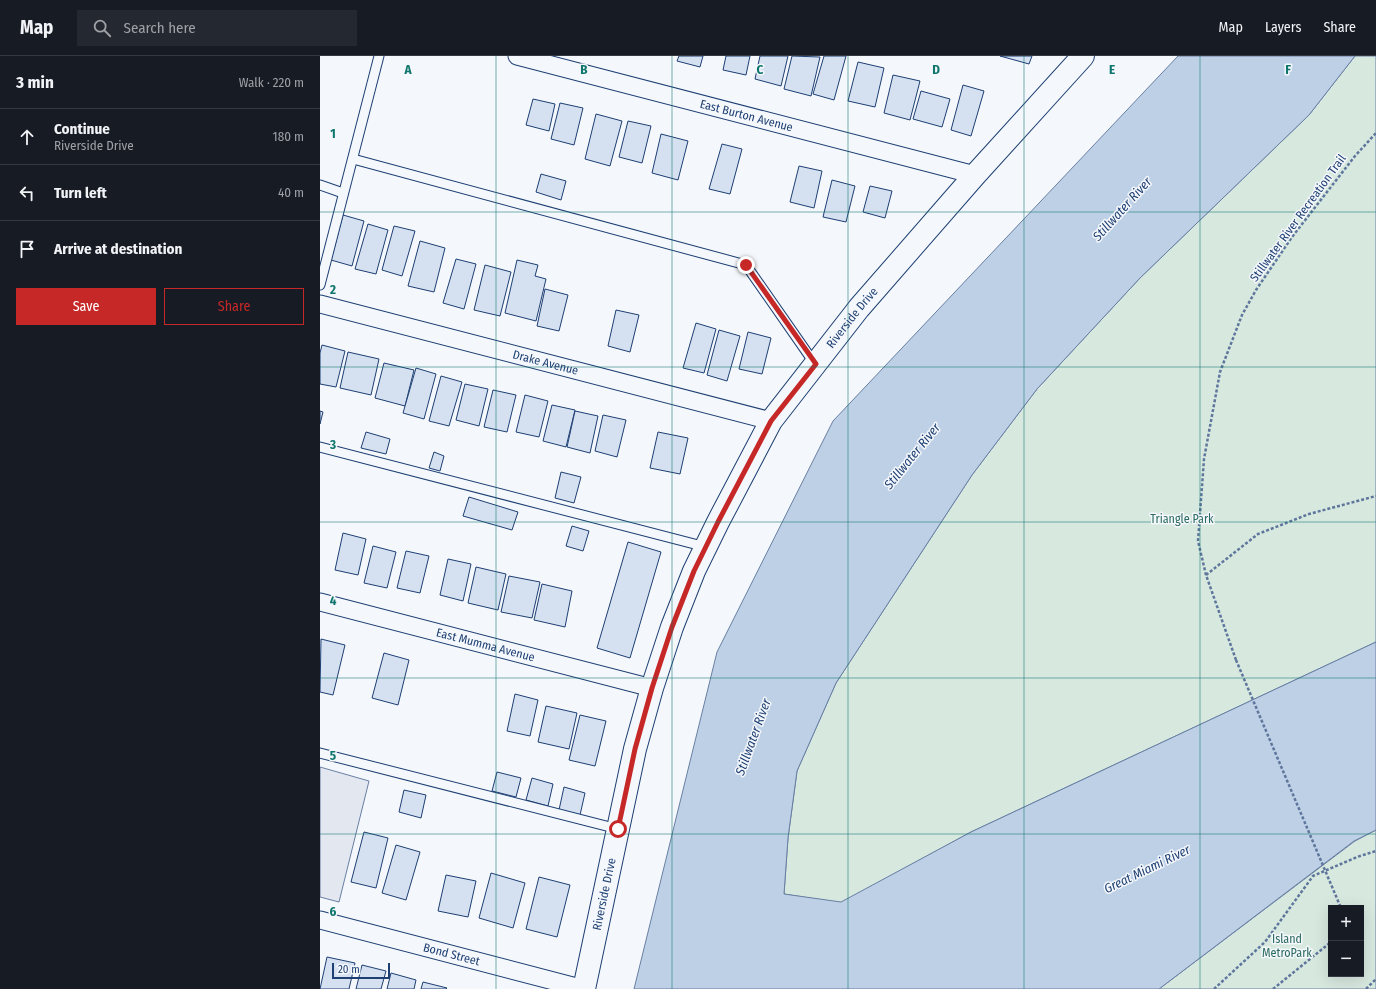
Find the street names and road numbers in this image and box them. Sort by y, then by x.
street label: East Burton Avenue [698,97,794,134]
street label: Stillwater River Recreation Trail [1247,152,1349,284]
street label: Riverside Drive [824,285,881,351]
street label: Drake Avenue [511,347,580,378]
street label: East Mumma Avenue [435,625,536,664]
street label: Riverside Drive [590,857,619,932]
street label: Bond Street [422,940,481,969]

